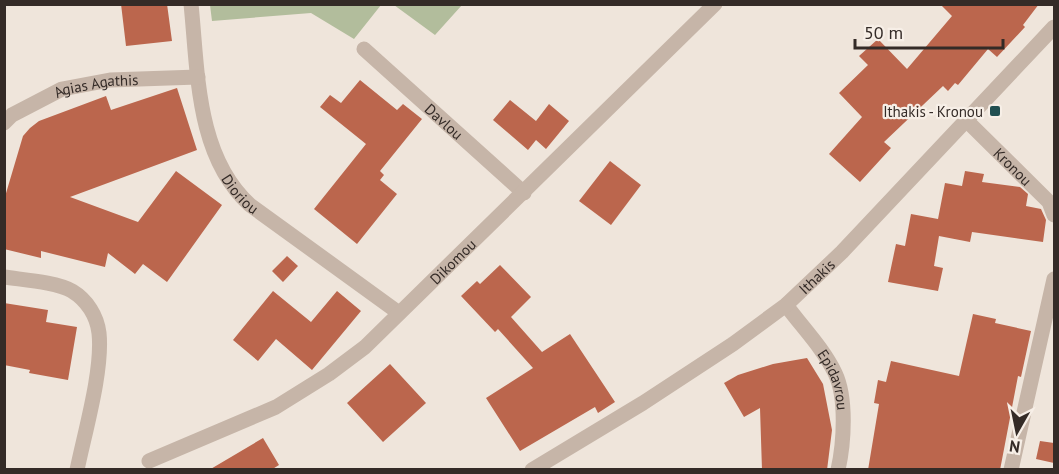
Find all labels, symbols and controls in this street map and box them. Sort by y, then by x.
scale bar [855,12,1004,50]
text: 50 m [864,21,903,44]
street label: Agias Agathis [50,70,139,101]
street label: Davlou [421,99,467,143]
place label: Ithakis - Kronou [883,102,983,121]
marker: Ithakis - Kronou [988,104,1002,118]
street label: Kronou [990,143,1036,189]
street label: Dioriou [218,170,263,218]
street label: Dikomou [425,234,480,288]
street label: Ithakis [794,255,838,298]
street label: Epidavrou [814,345,852,411]
north arrow [987,402,1047,462]
text: N [1008,436,1021,458]

